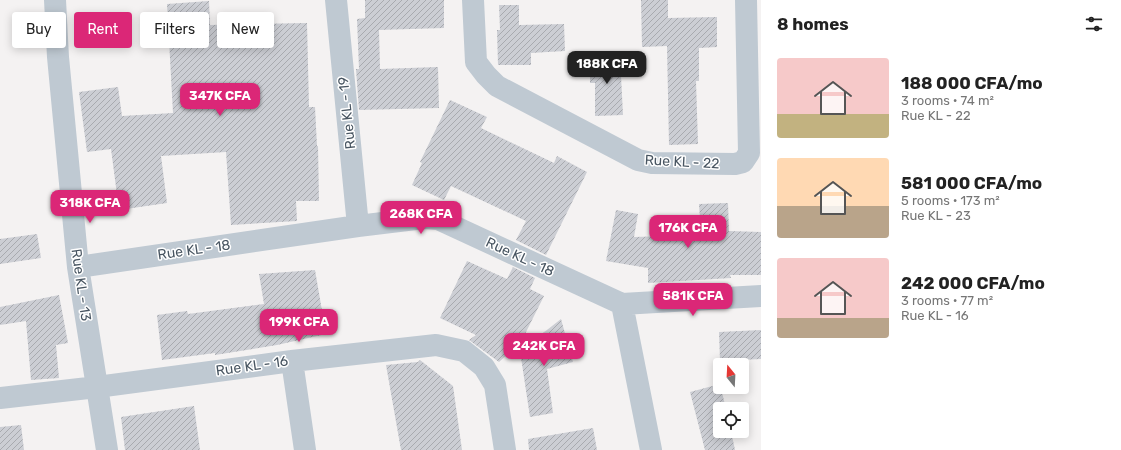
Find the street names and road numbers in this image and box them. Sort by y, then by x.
street label: Rue KL - 19 [335,76,359,150]
street label: Rue KL - 22 [644,152,720,172]
street label: Rue KL - 18 [483,234,557,280]
street label: Rue KL - 18 [157,236,232,264]
street label: Rue KL - 13 [68,248,94,322]
street label: Rue KL - 16 [215,353,289,379]

